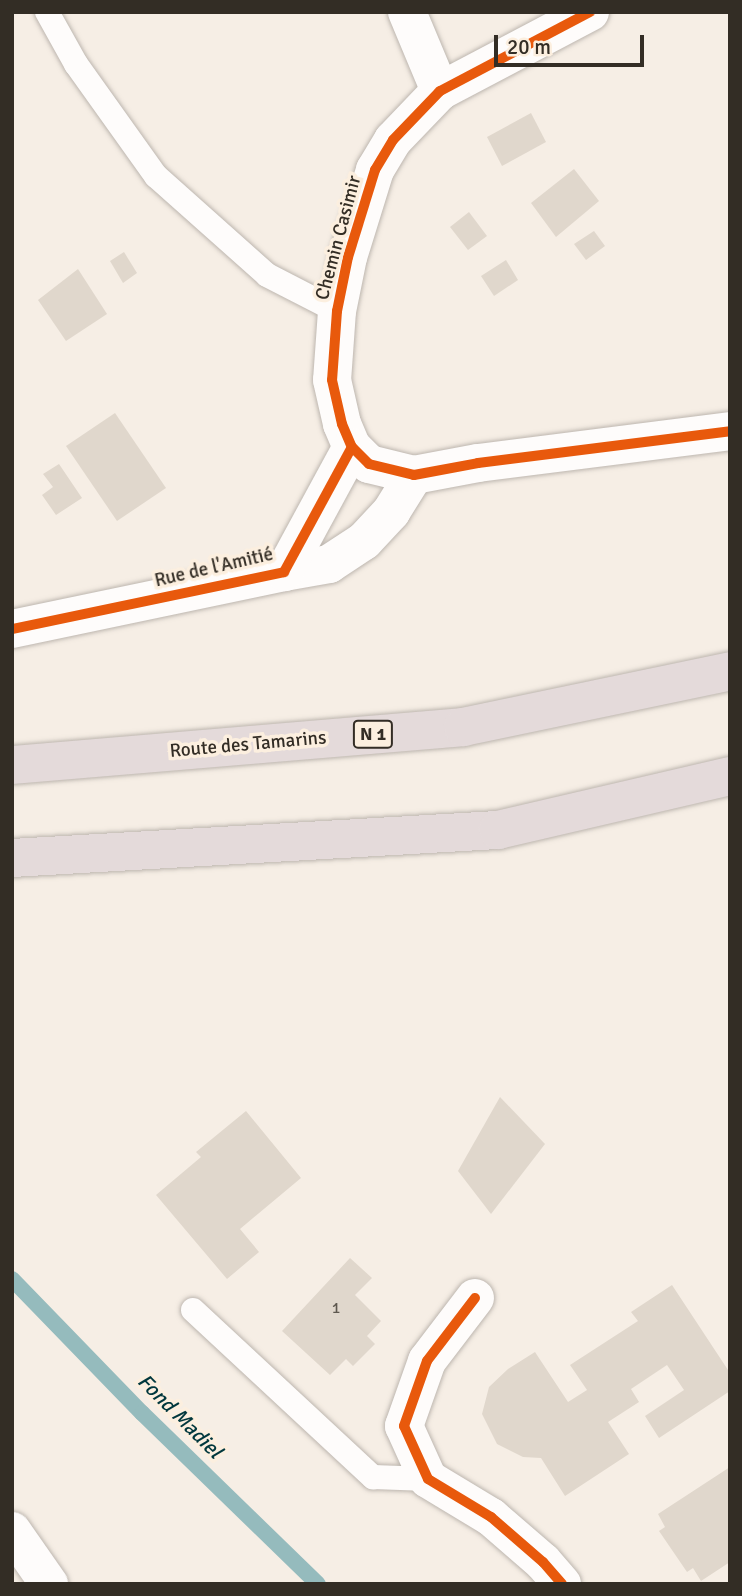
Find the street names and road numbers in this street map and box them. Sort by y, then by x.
street label: Chemin Casimir [311,173,367,303]
street label: Rue de l'Amitié [152,543,276,593]
road number: N 1 [352,720,394,748]
street label: Route des Tamarins [169,727,327,763]

